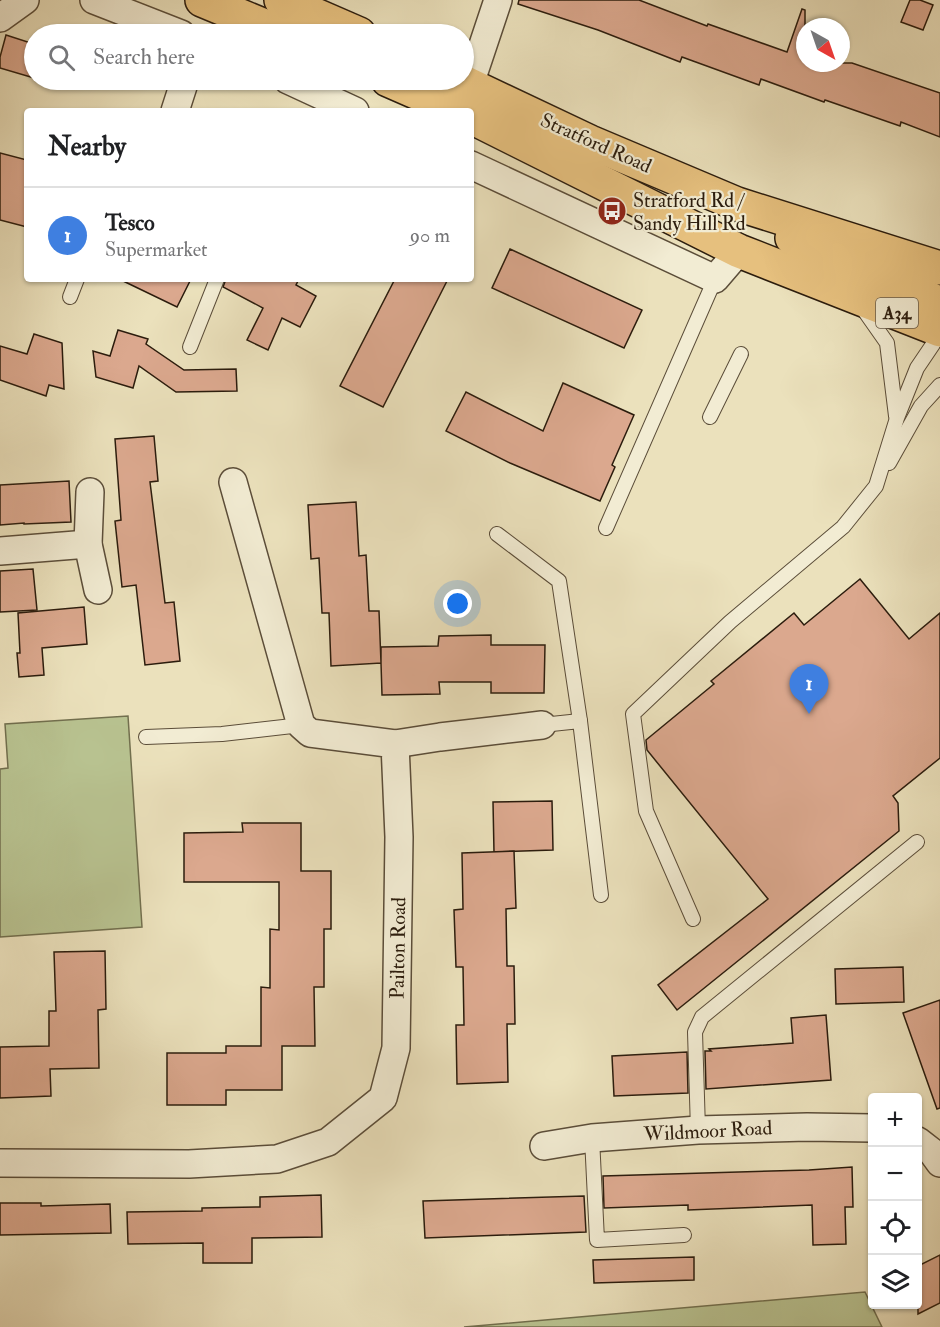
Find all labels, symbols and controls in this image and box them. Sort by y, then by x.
north arrow [796,18,850,72]
search box [24,24,474,90]
icon: search [45,41,78,74]
text: Search here [93,43,195,71]
street label: Stratford Road [537,107,656,179]
text: Nearby [48,131,126,163]
place label: Stratford Rd / Sandy Hill Rd [633,188,746,236]
bus stop icon: Stratford Rd / Sandy Hill Rd [596,195,628,227]
text: Tesco [105,209,155,237]
text: 1 [64,223,71,248]
text: 90 m [410,223,450,248]
text: Supermarket [105,237,208,262]
road number: A34 [876,298,918,328]
your location [443,589,472,618]
pin: 1 [790,664,828,714]
street label: Pailton Road [385,897,411,999]
map controls [868,1093,922,1309]
button: + [868,1093,922,1147]
street label: Wildmoor Road [642,1115,773,1147]
button: − [868,1147,922,1201]
button: locate [868,1201,922,1255]
button: layers [868,1255,922,1309]

